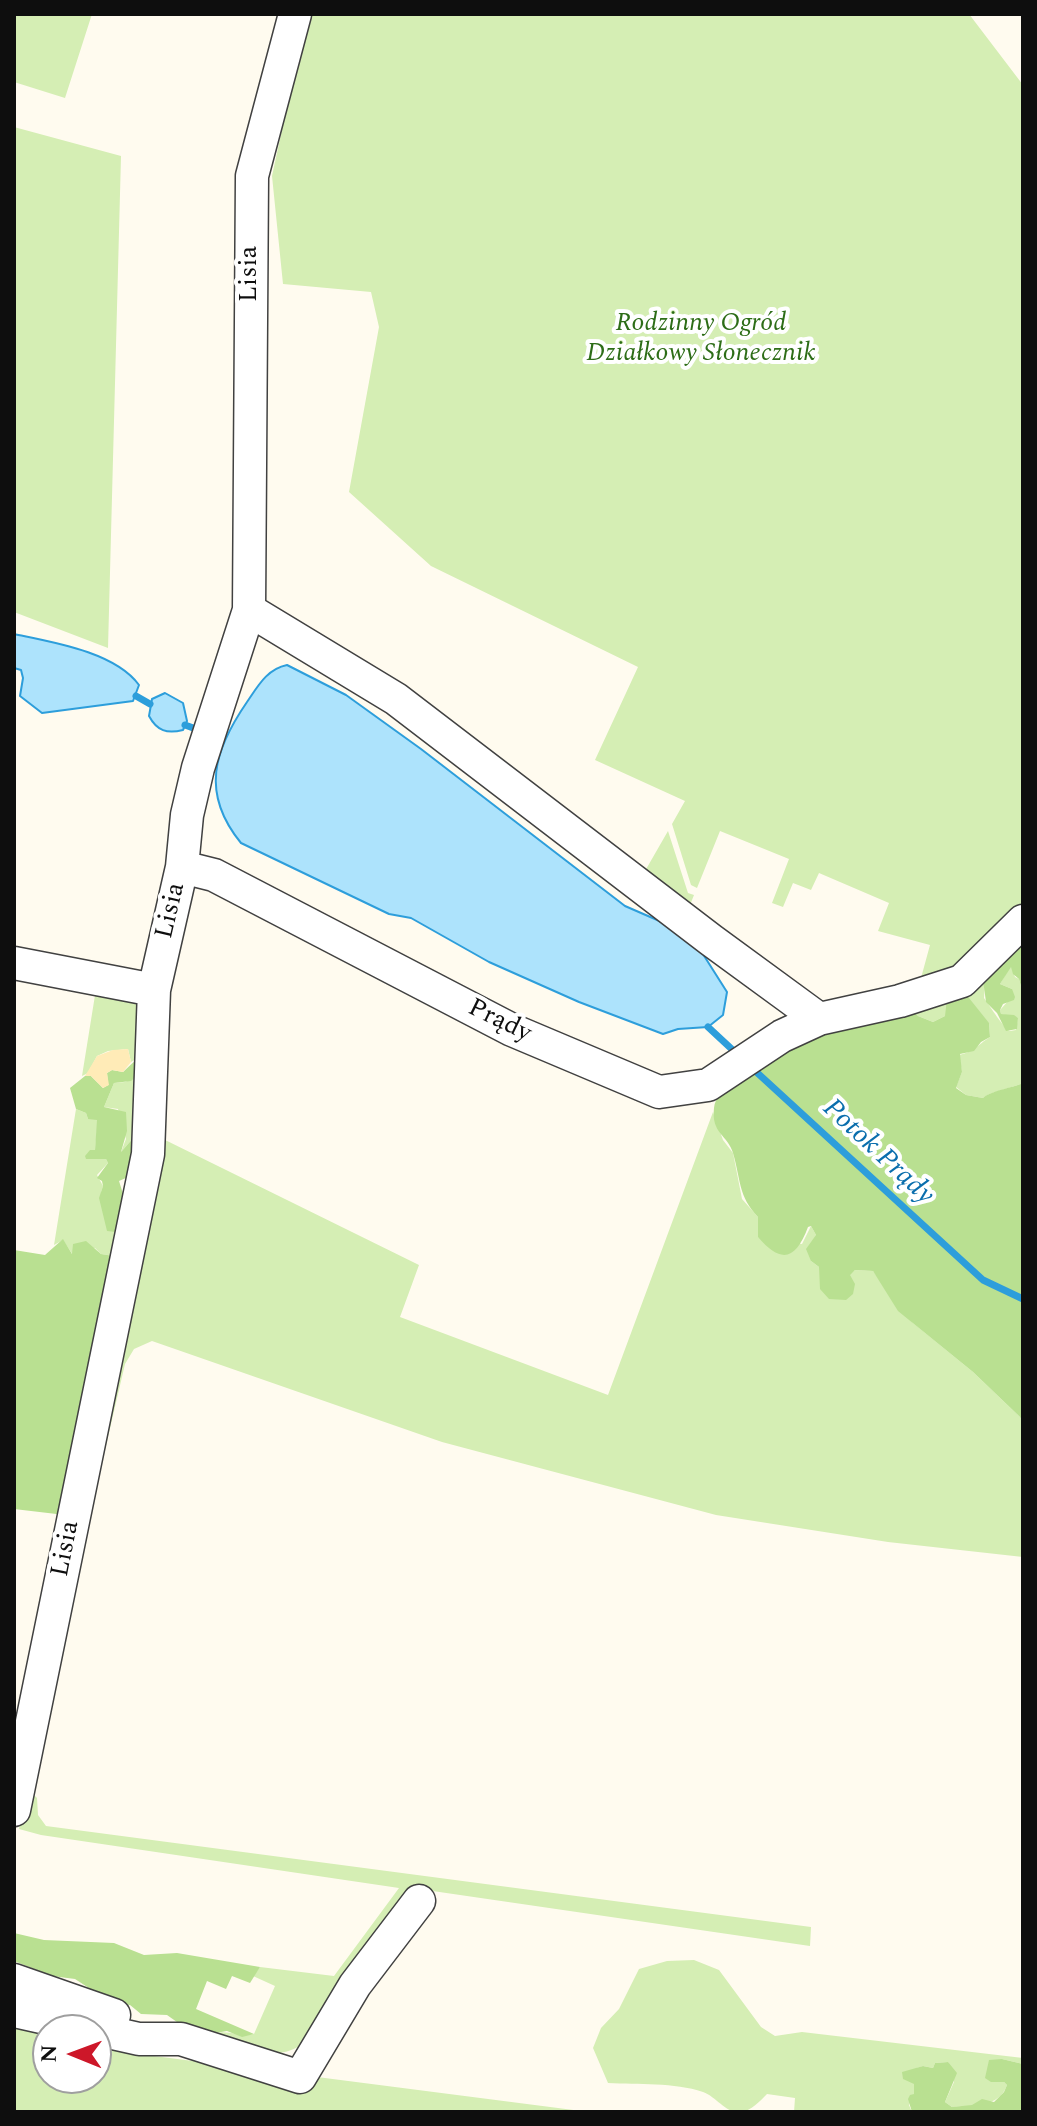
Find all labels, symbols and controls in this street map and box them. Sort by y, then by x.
street label: Lisia [235,246,267,302]
park label: Rodzinny Ogród Działkowy Słonecznik [586,309,816,370]
street label: Lisia [150,880,194,942]
street label: Prądy [462,993,536,1051]
water label: Potok Prądy [814,1093,940,1213]
street label: Lisia [46,1518,88,1580]
north arrow [32,2014,112,2094]
text: N [33,2044,66,2063]

